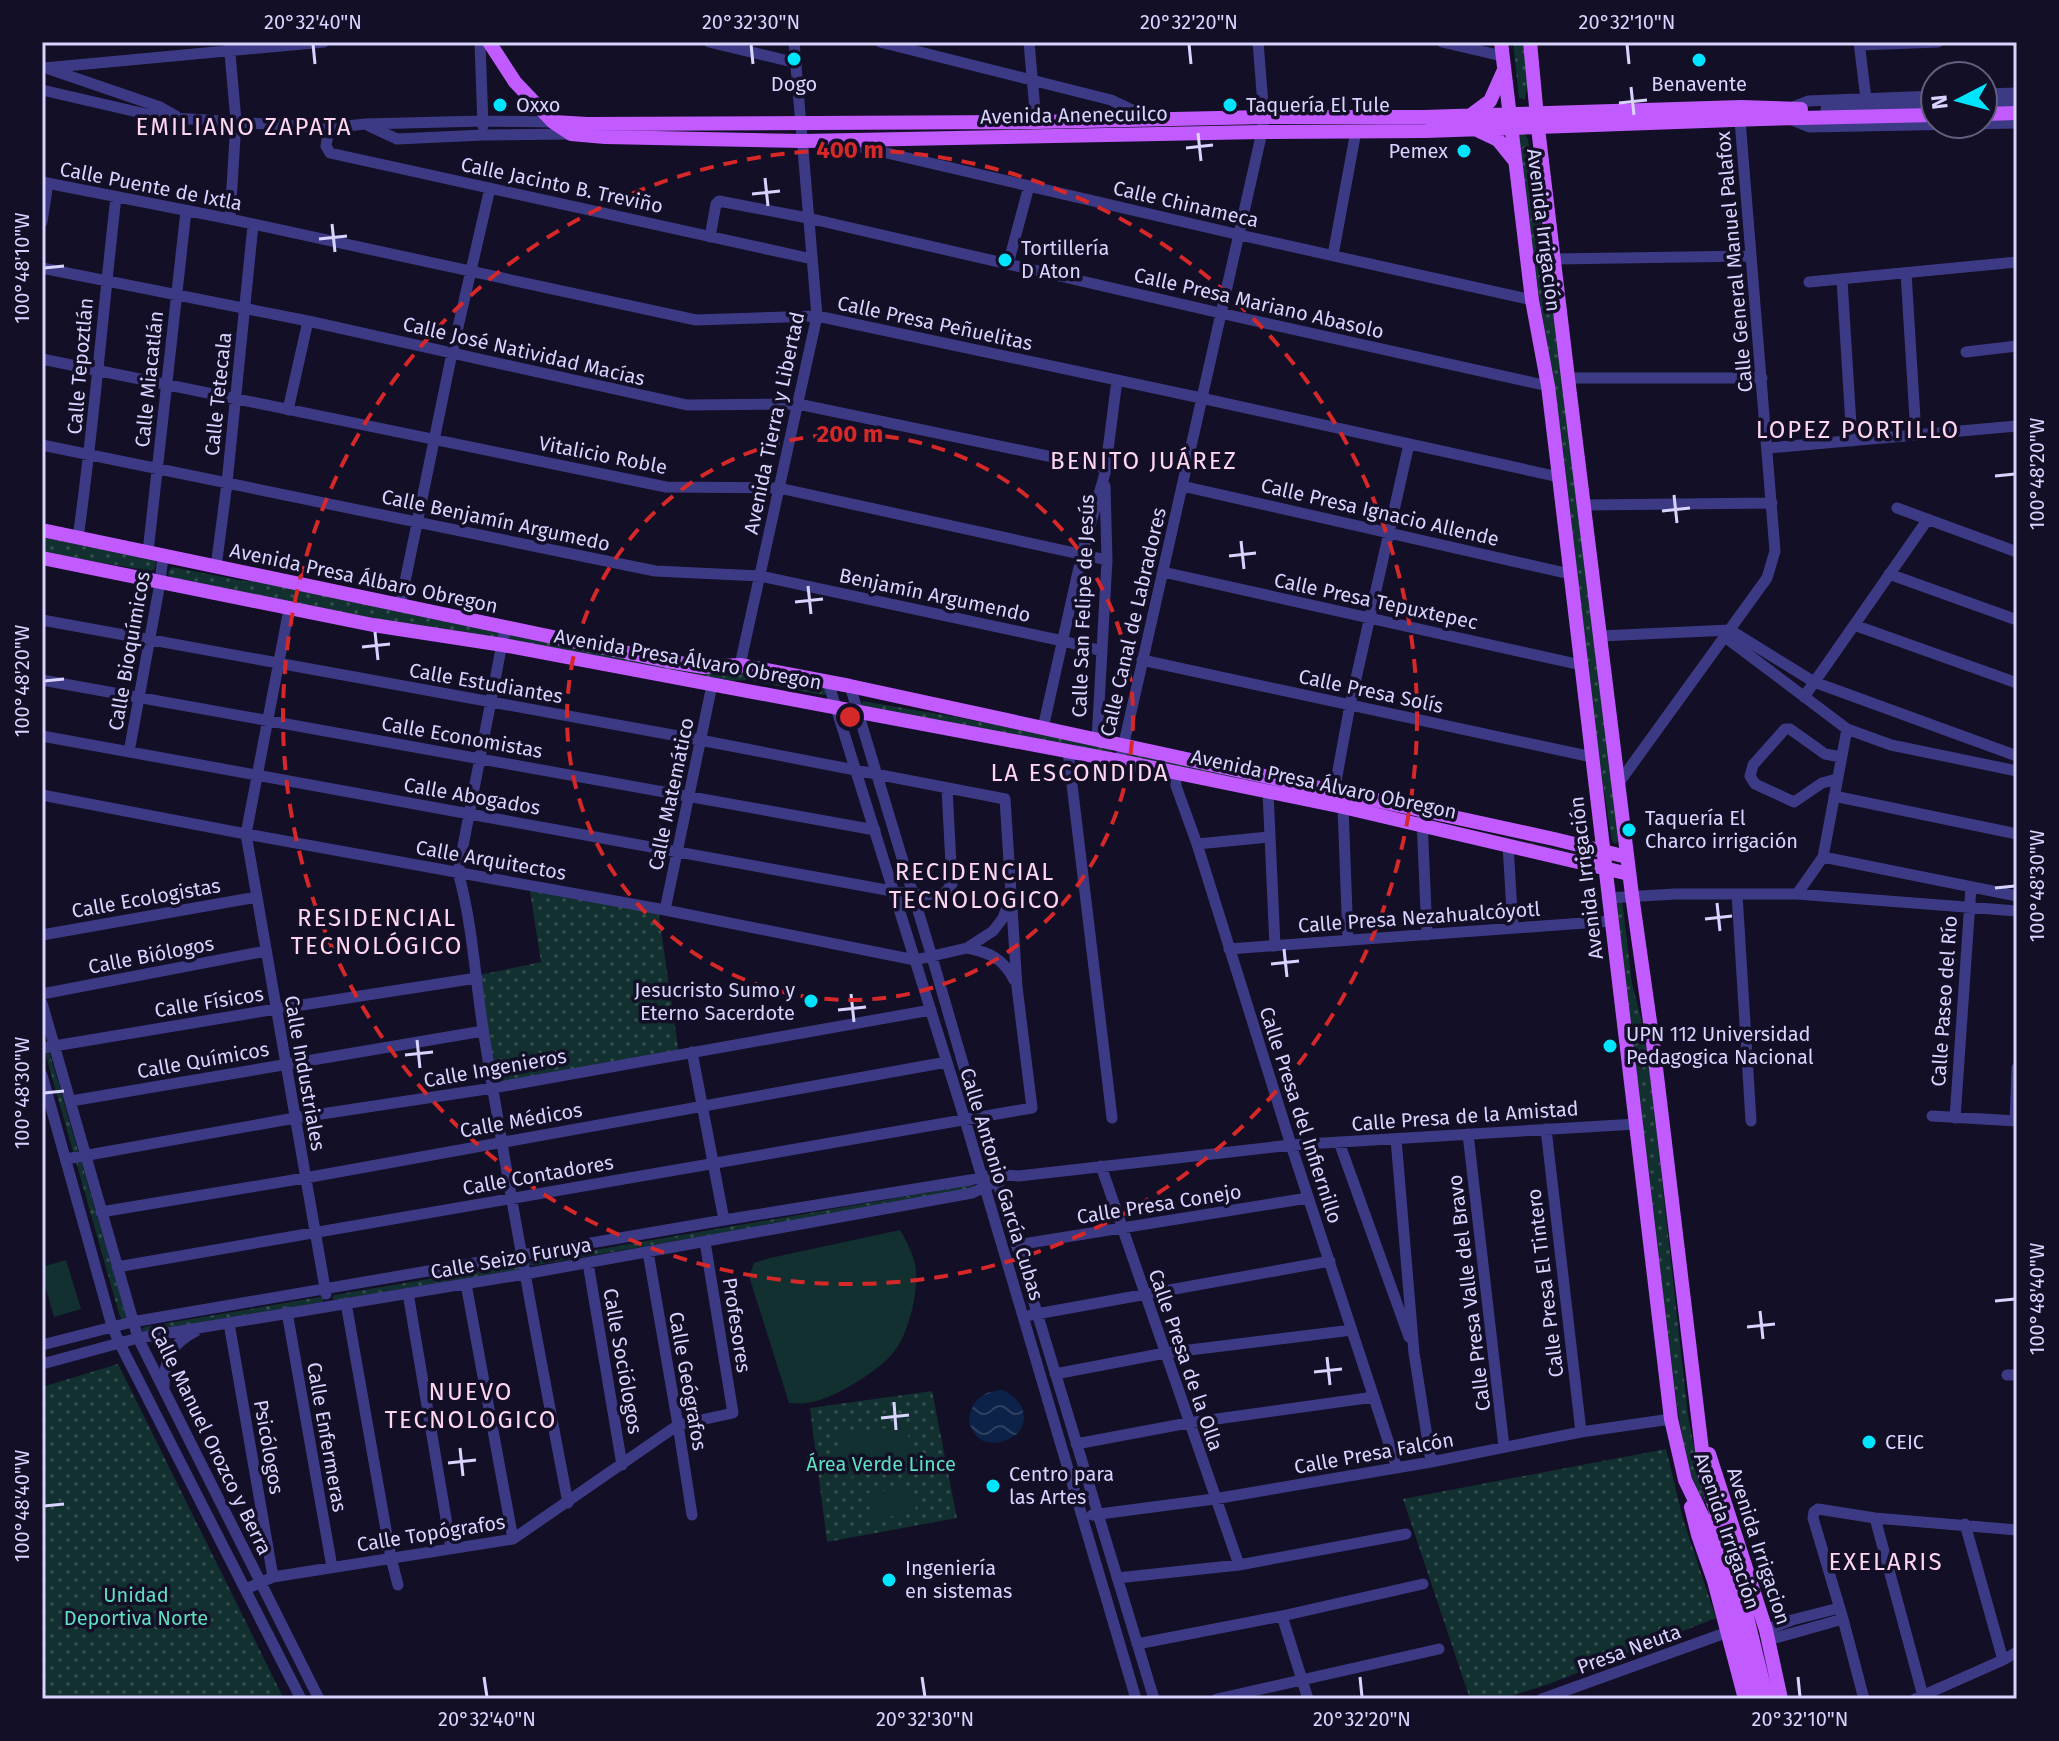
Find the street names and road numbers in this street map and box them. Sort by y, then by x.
street label: Avenida Anenecuilco [980,101,1168,129]
street label: Calle General Manuel Palafox [1711,130,1757,394]
street label: Avenida Irrigación [1522,147,1566,313]
street label: Calle Jacinto B. Treviño [459,152,665,218]
street label: Calle Puente de Ixtla [58,157,244,215]
street label: Calle Chinameca [1111,176,1261,232]
street label: Calle Presa Mariano Abasolo [1132,263,1386,343]
street label: Calle Presa Peñuelitas [835,291,1035,355]
street label: Calle Tepoztlán [62,297,98,435]
street label: Calle Miacatlán [130,310,168,448]
street label: Avenida Tierra y Libertad [739,310,809,536]
street label: Calle José Natividad Macías [401,311,647,391]
street label: Calle Tetecala [200,331,236,457]
street label: Vitalicio Roble [537,431,669,479]
street label: Calle Presa Ignacio Allende [1259,473,1501,551]
street label: Calle Benjamín Argumedo [380,484,612,556]
street label: Calle San Felipe de Jesús [1067,494,1099,718]
street label: Calle Canal de Labradores [1095,505,1171,739]
street label: Avenida Presa Álbaro Obregon [228,538,500,618]
street label: Benjamín Argumendo [837,563,1033,627]
street label: Calle Presa Tepuxtepec [1272,568,1480,634]
street label: Calle Bioquímicos [103,570,155,732]
street label: Avenida Presa Álvaro Obregon [552,624,824,694]
street label: Calle Estudiantes [407,658,565,708]
street label: Calle Presa Solís [1296,664,1446,718]
street label: Calle Economistas [380,711,544,763]
street label: Calle Matemático [643,715,699,873]
street label: Avenida Presa Álvaro Obregon [1189,744,1459,824]
street label: Calle Abogados [402,772,542,820]
street label: Avenida Irrigación [1564,795,1608,961]
street label: Calle Arquitectos [414,835,568,885]
street label: Calle Ecologistas [70,873,222,923]
street label: Calle Presa Nezahualcóyotl [1297,897,1541,937]
street label: Calle Paseo del Río [1926,915,1962,1087]
street label: Calle Biólogos [86,931,216,979]
street label: Calle Físicos [153,982,265,1022]
street label: Calle Industriales [280,993,330,1153]
street label: Calle Presa del Infiernillo [1255,1004,1347,1226]
street label: Calle Químicos [135,1037,271,1083]
street label: Calle Ingenieros [422,1044,568,1092]
street label: Calle Antonio García Cubas [955,1065,1049,1303]
street label: Calle Presa de la Amistad [1351,1096,1579,1136]
street label: Calle Médicos [458,1097,584,1143]
street label: Calle Contadores [461,1150,615,1200]
street label: Calle Presa Valle del Bravo [1443,1173,1495,1413]
street label: Calle Presa Conejo [1075,1179,1243,1229]
street label: Calle Presa El Tintero [1522,1187,1568,1379]
street label: Calle Seizo Furuya [429,1232,593,1284]
street label: Calle Presa de la Olla [1144,1266,1228,1454]
street label: Profesores [718,1276,756,1374]
street label: Calle Sociólogos [598,1286,648,1436]
street label: Calle Geógrafos [664,1310,712,1452]
street label: Calle Manuel Orozco y Berra [145,1321,277,1559]
street label: Calle Enfermeras [302,1360,352,1514]
street label: Psicólogos [249,1398,289,1496]
street label: Calle Presa Falcón [1292,1427,1456,1479]
street label: Avenida Irrigación [1689,1450,1765,1612]
street label: Avenida Irrigacion [1722,1464,1796,1628]
street label: Calle Topógrafos [355,1509,507,1557]
street label: Presa Neuta [1574,1619,1684,1679]

